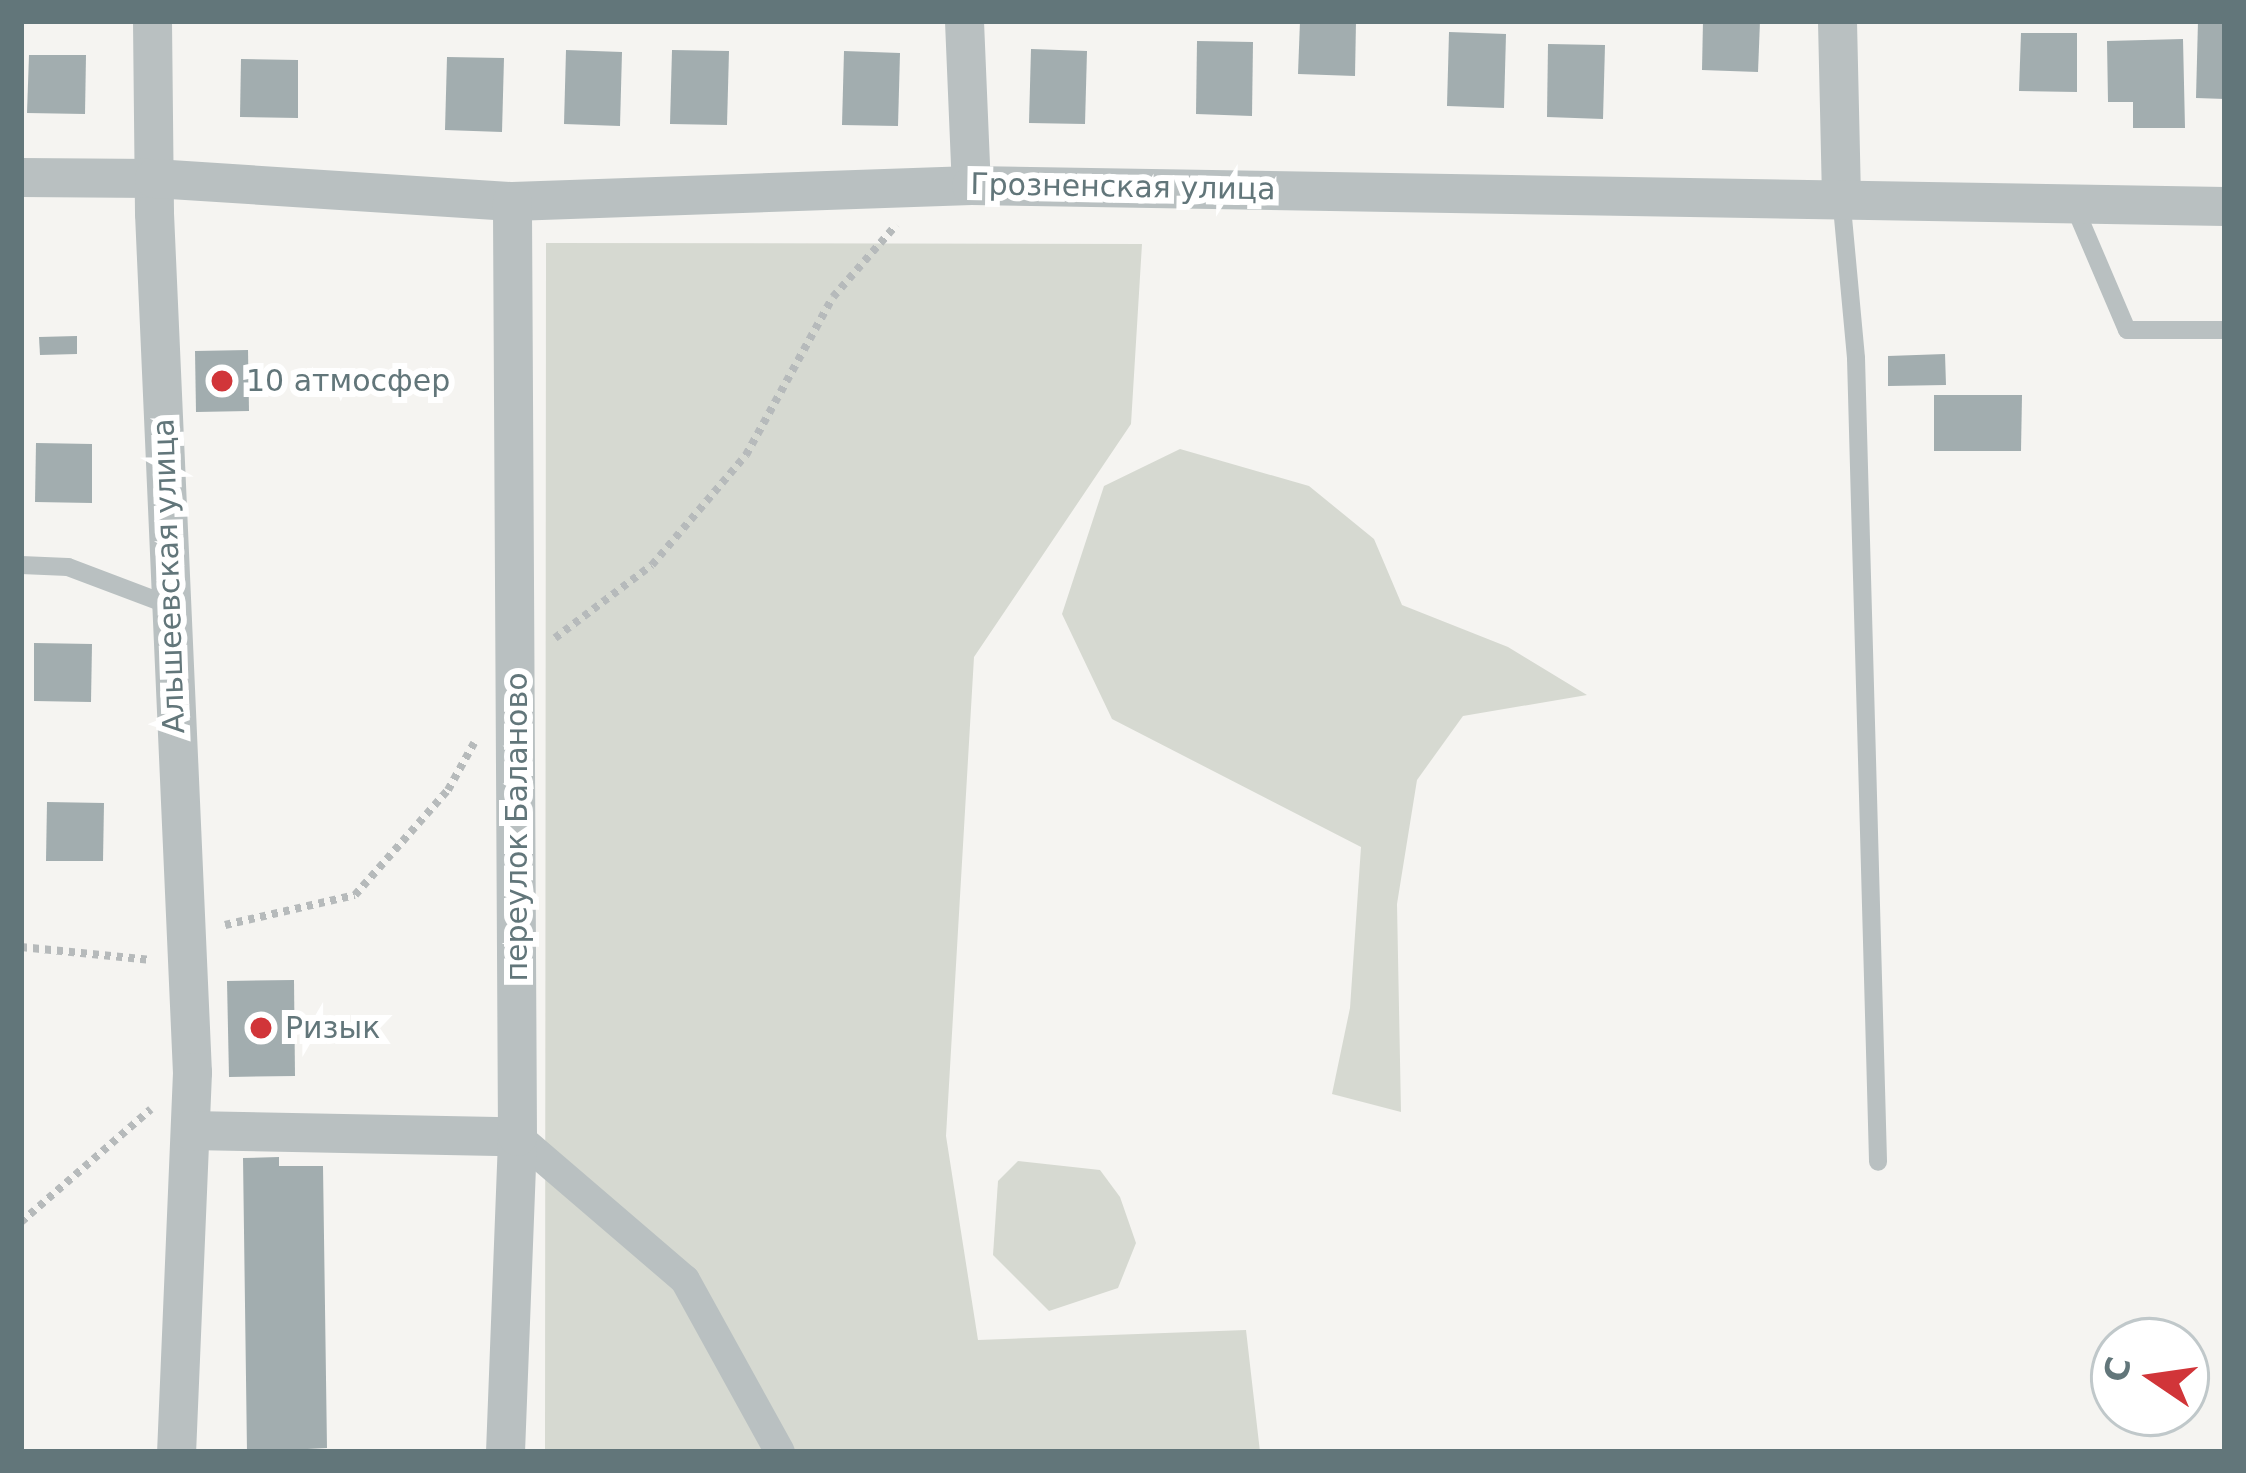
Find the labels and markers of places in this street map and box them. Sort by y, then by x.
place label: 10 атмосфер [246,363,450,399]
marker: 10 атмосфер [209,368,235,394]
place label: Ризык [285,1010,380,1046]
marker: Ризык [248,1015,274,1041]

